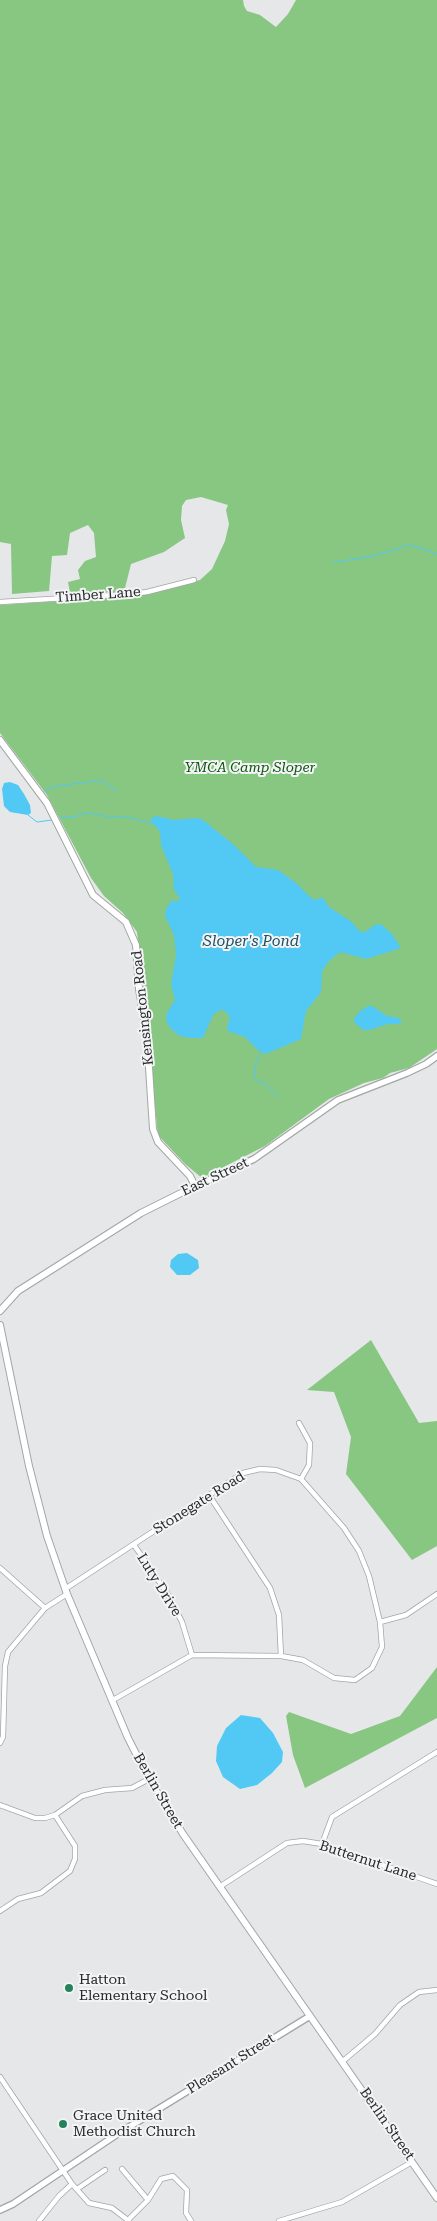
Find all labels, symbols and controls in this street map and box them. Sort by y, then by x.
street label: Timber Lane [55,584,141,606]
park label: YMCA Camp Sloper [185,760,315,776]
water label: Sloper's Pond [203,933,299,951]
street label: Kensington Road [129,950,157,1066]
street label: East Street [179,1154,251,1200]
street label: Stonegate Road [150,1468,248,1538]
street label: Luty Drive [133,1550,185,1620]
street label: Berlin Street [130,1750,186,1832]
street label: Butternut Lane [317,1837,419,1885]
place label: Hatton Elementary School [79,1972,207,2004]
marker: Hatton Elementary School [63,1982,75,1994]
street label: Pleasant Street [184,2030,278,2098]
street label: Berlin Street [356,2085,418,2163]
place label: Grace United Methodist Church [73,2108,196,2140]
marker: Grace United Methodist Church [57,2118,69,2130]

